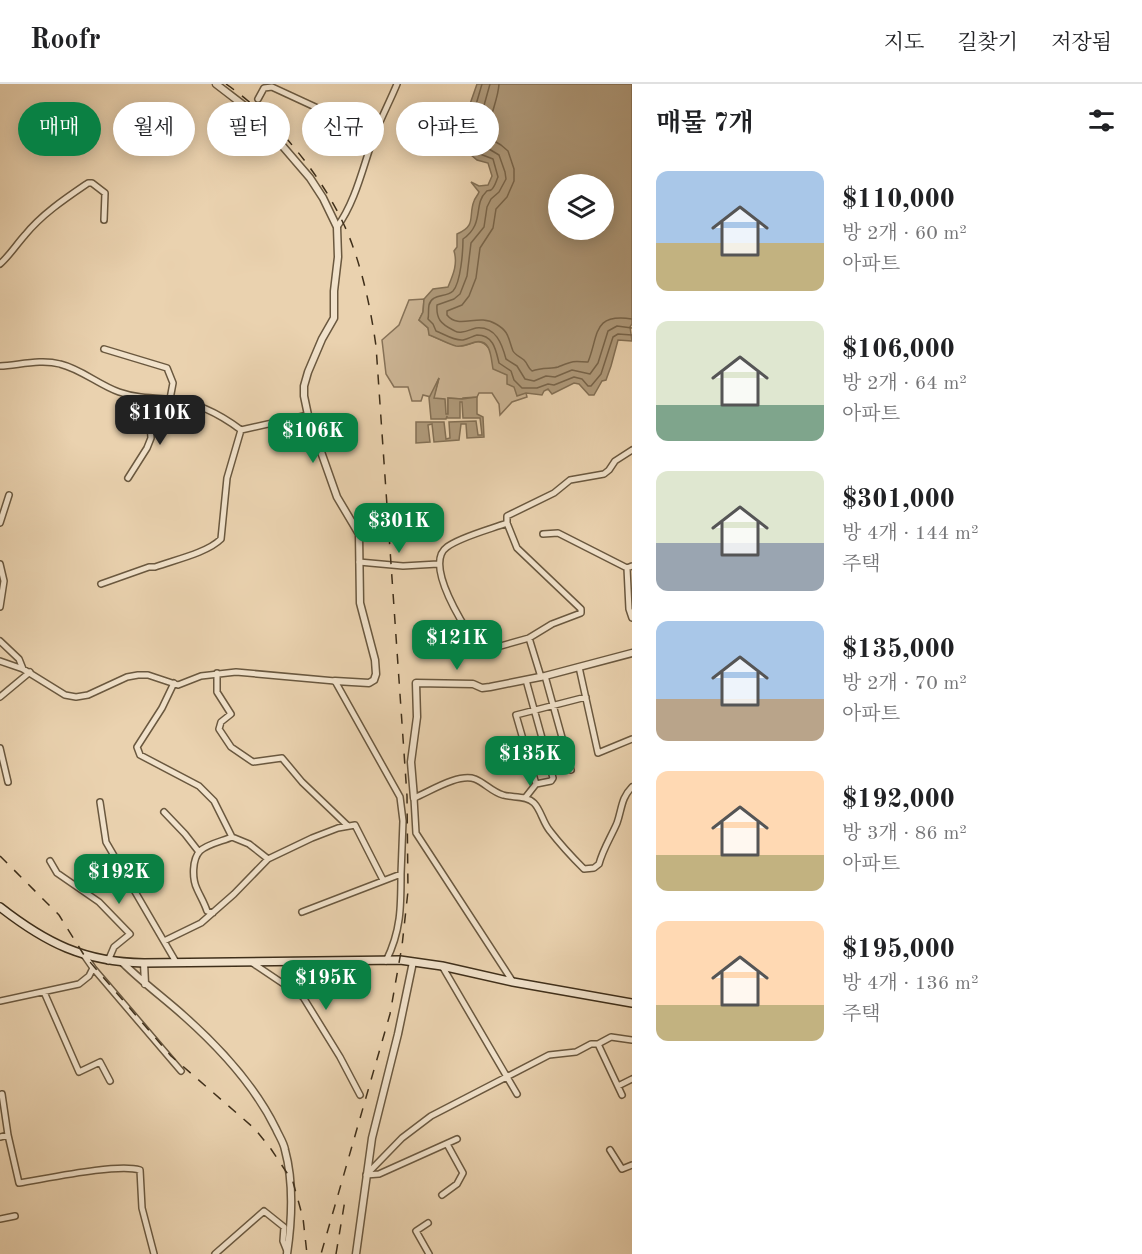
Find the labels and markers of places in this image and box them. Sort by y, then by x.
pin: $110K [118,395,202,446]
pin: $106K [271,413,355,464]
pin: $301K [357,503,441,554]
pin: $121K [415,620,499,671]
pin: $135K [488,736,572,787]
pin: $192K [77,854,161,905]
pin: $195K [284,960,368,1011]

